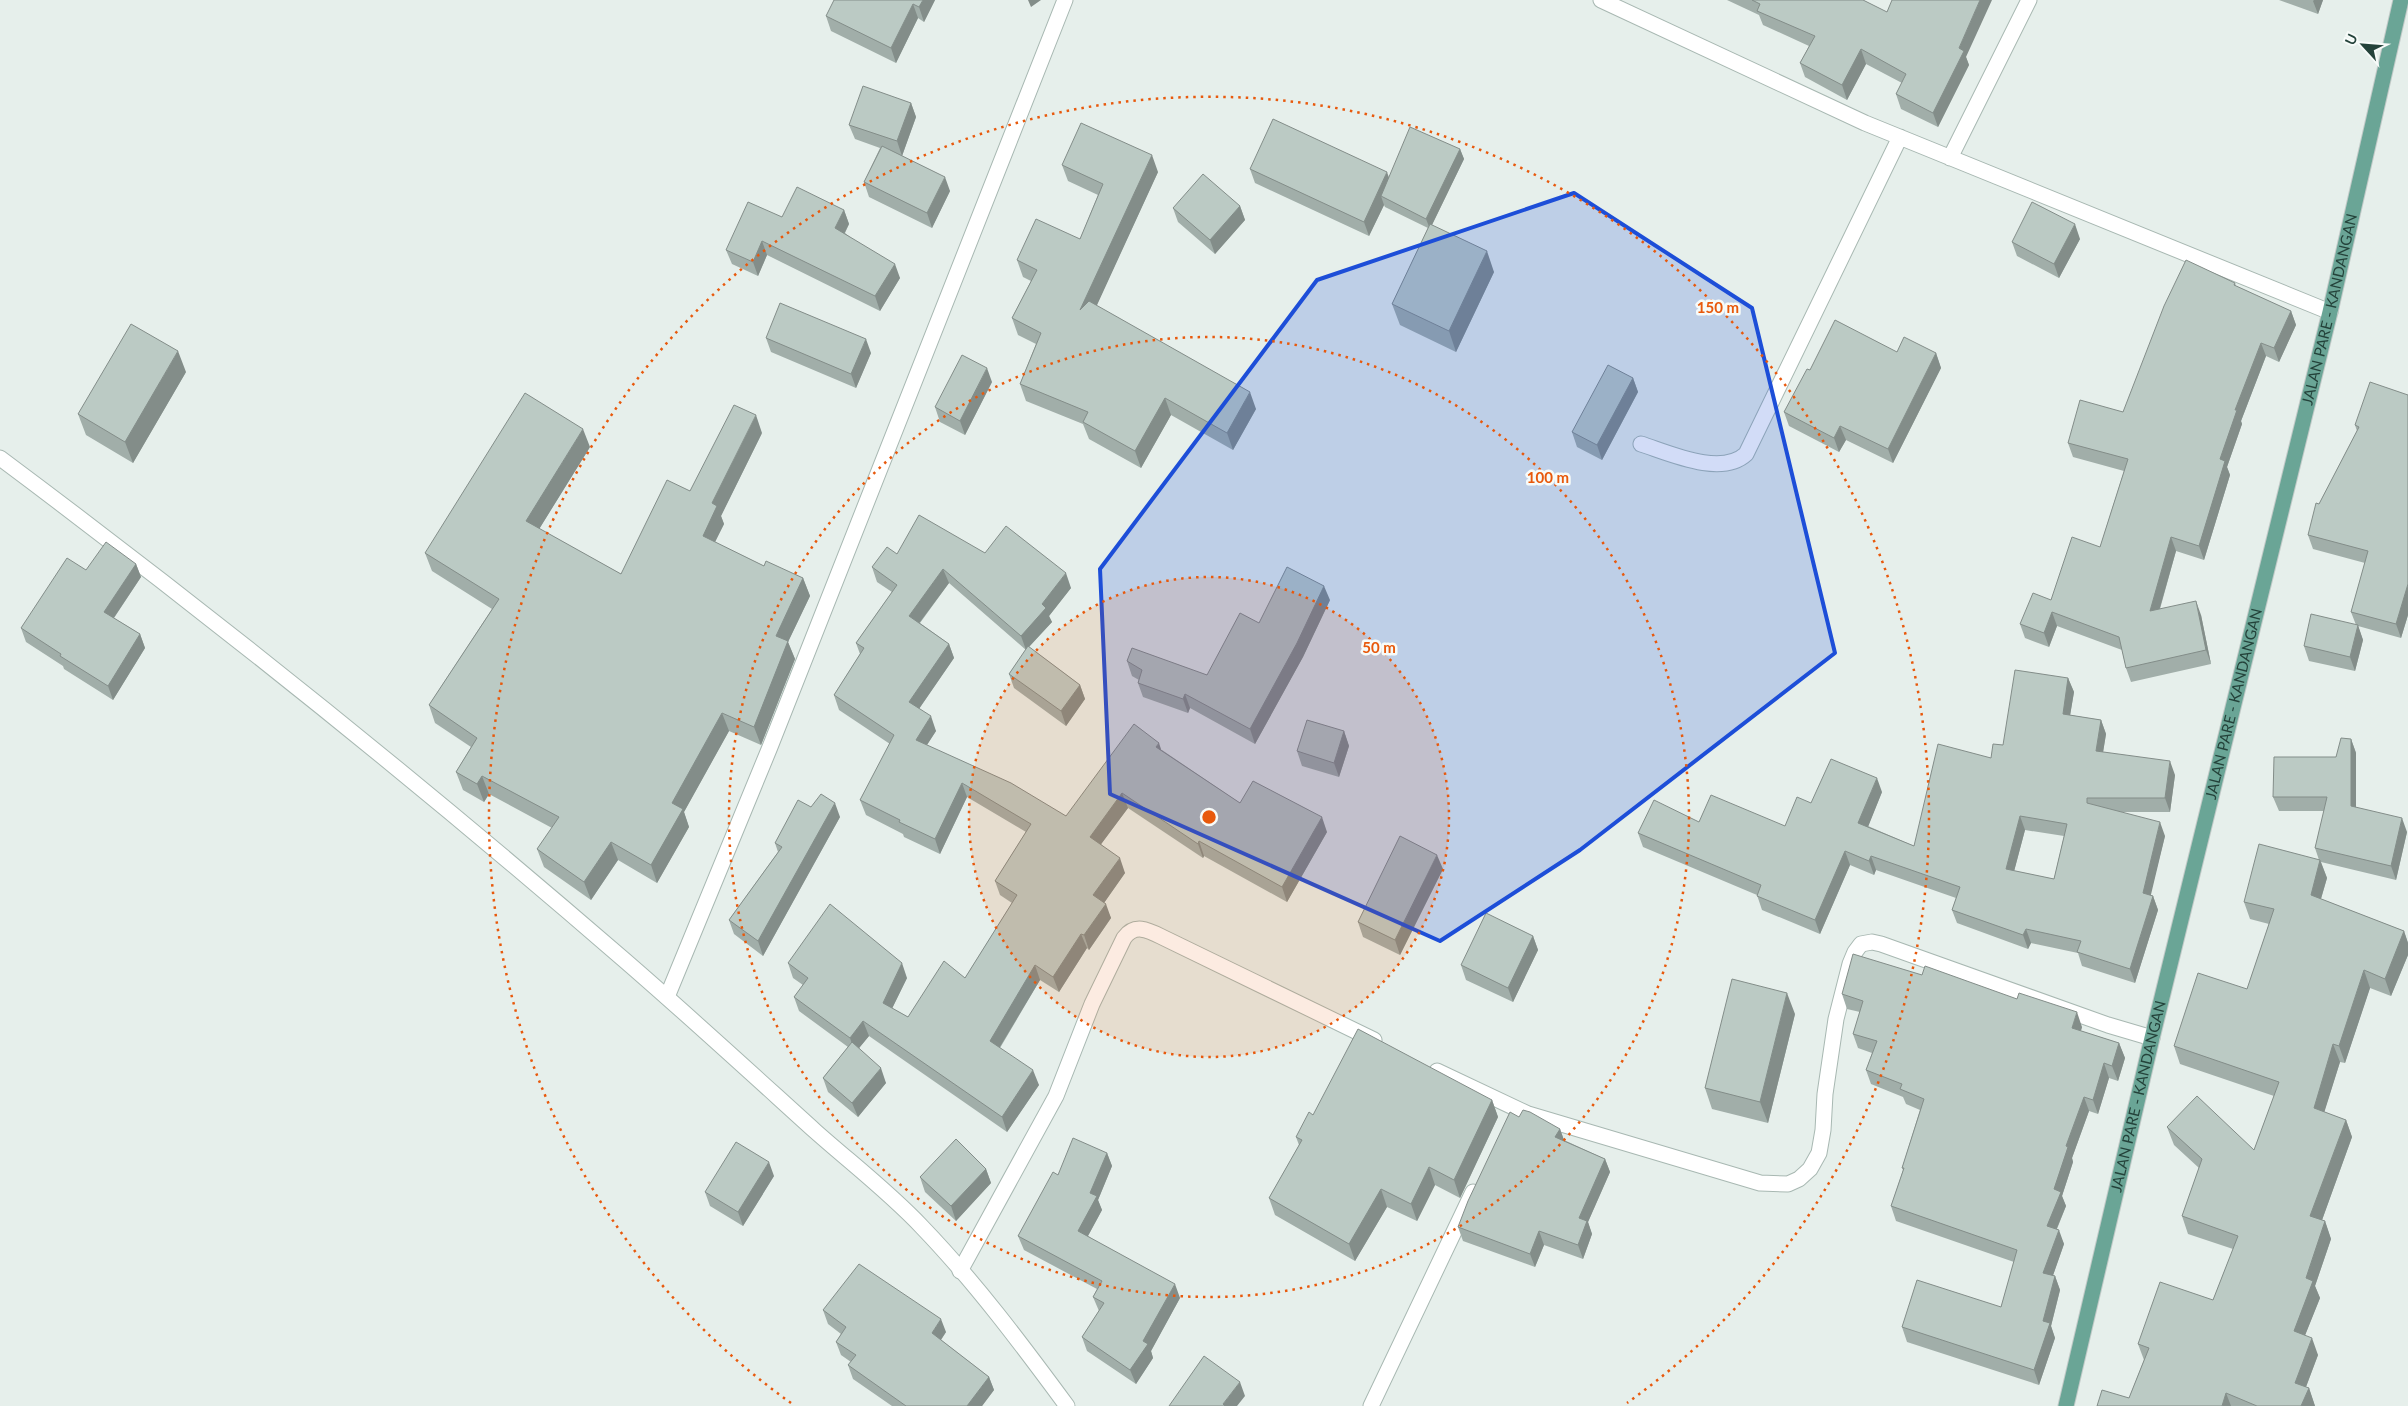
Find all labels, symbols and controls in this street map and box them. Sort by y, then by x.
north arrow [2338,20,2388,70]
text: U [2341,31,2361,47]
street label: JALAN PARE - KANDANGAN [2298,212,2360,407]
text: 150 m [1697,298,1739,316]
text: 100 m [1527,468,1569,486]
street label: JALAN PARE - KANDANGAN [2201,606,2265,801]
text: 50 m [1362,638,1396,656]
centre of rings [1200,808,1218,826]
street label: JALAN PARE - KANDANGAN [2106,999,2169,1194]

